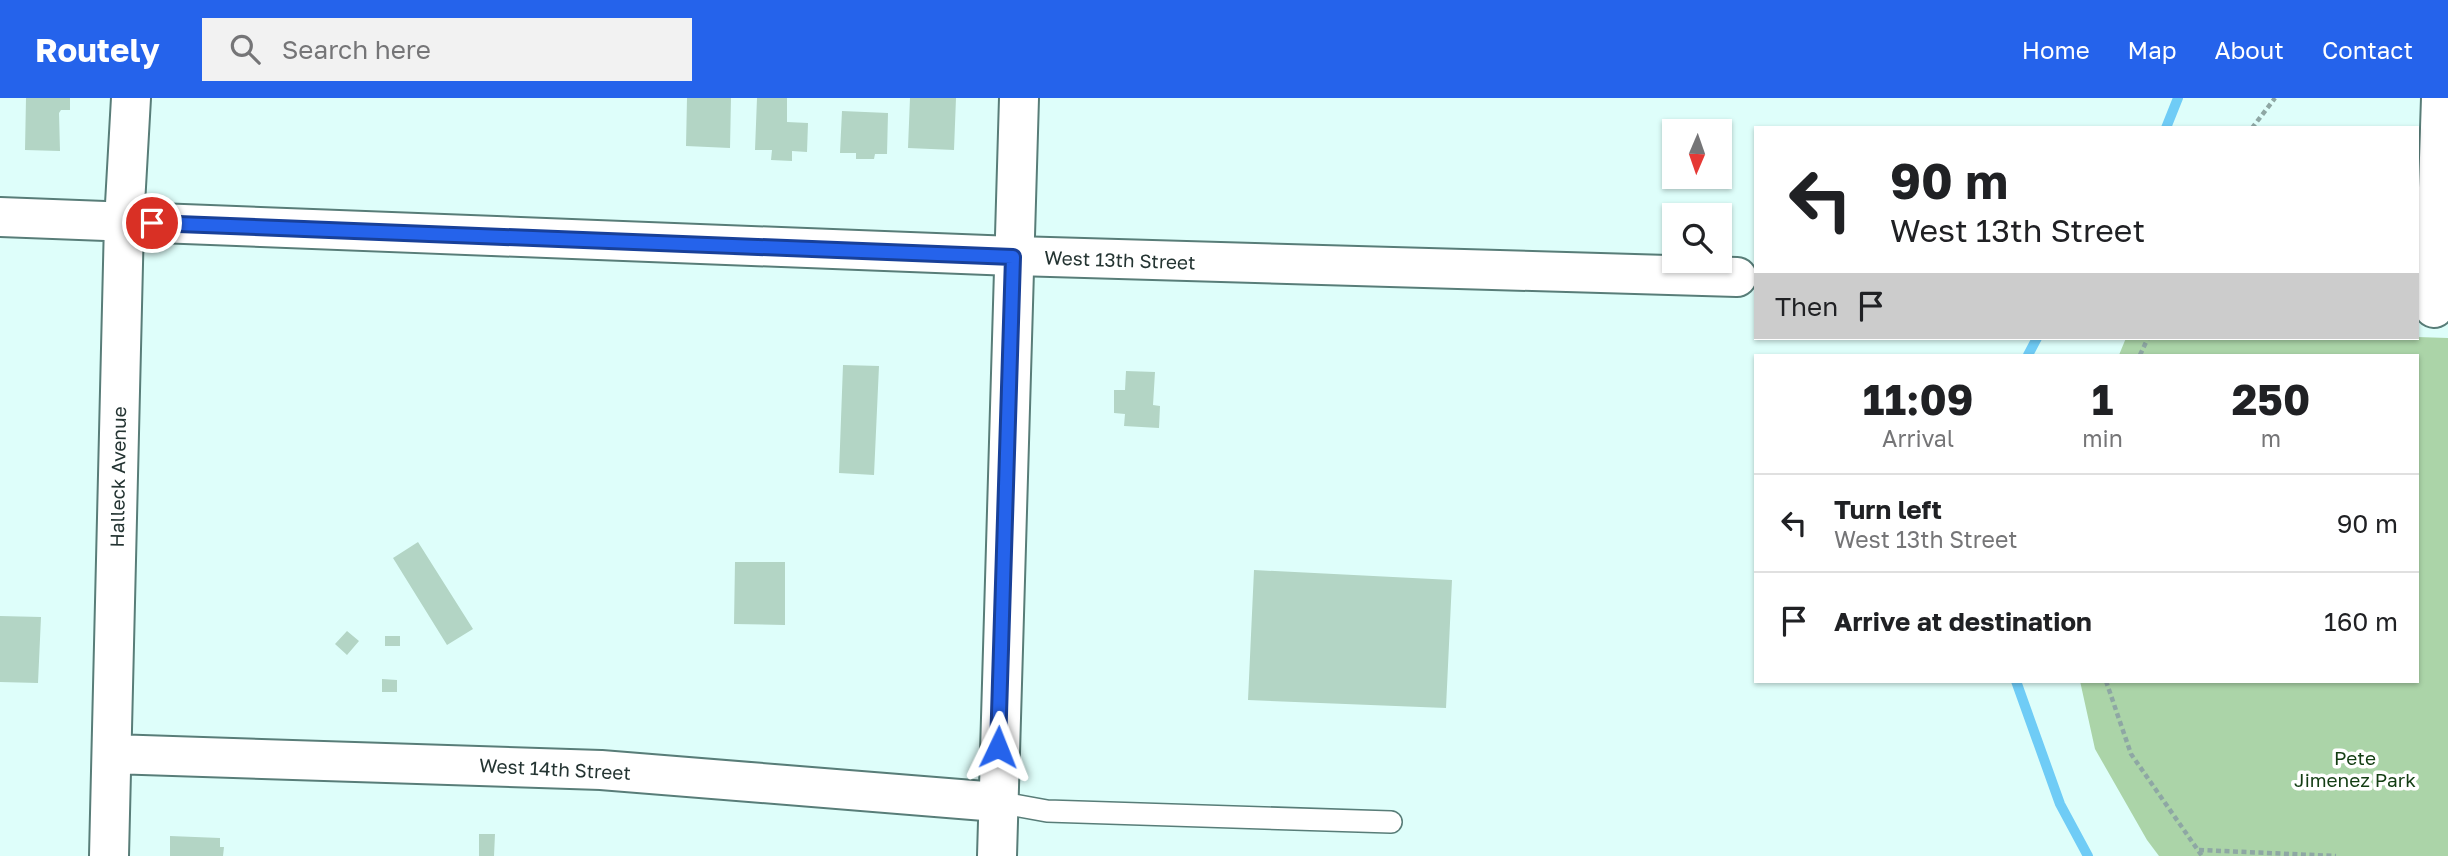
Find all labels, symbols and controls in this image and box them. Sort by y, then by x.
search box [202,18,692,81]
text: Routely [35,30,160,69]
icon: search [226,30,264,68]
text: Search here [282,34,431,65]
text: Home [2022,35,2090,64]
text: Map [2128,35,2177,64]
text: About [2215,35,2284,64]
text: Contact [2322,35,2413,64]
north arrow [1662,119,1732,189]
map controls [1662,119,1732,273]
text: 90 m [1890,151,2008,210]
icon: left [1775,154,1866,245]
pin [122,193,182,253]
button: search [1662,203,1732,273]
icon: arrive [133,204,171,242]
text: West 13th Street [1890,211,2145,249]
street label: West 13th Street [1044,245,1196,274]
icon: arrive [1852,287,1890,325]
text: Then [1775,291,1838,322]
text: 11:09 [1863,374,1973,424]
text: 1 [2092,374,2113,424]
text: 250 [2232,374,2310,424]
street label: Halleck Avenue [105,406,130,548]
text: Arrival [1882,424,1954,452]
text: min [2082,424,2123,452]
text: m [2261,424,2281,452]
text: Turn left [1834,494,1942,525]
icon: left [1775,504,1813,542]
text: 90 m [2337,508,2398,539]
text: West 13th Street [1834,525,2017,553]
icon: arrive [1775,602,1813,640]
text: Arrive at destination [1834,606,2092,637]
text: 160 m [2324,606,2398,637]
position arrow [961,710,1035,784]
park label: Pete Jimenez Park [2294,746,2416,791]
street label: West 14th Street [479,753,632,784]

